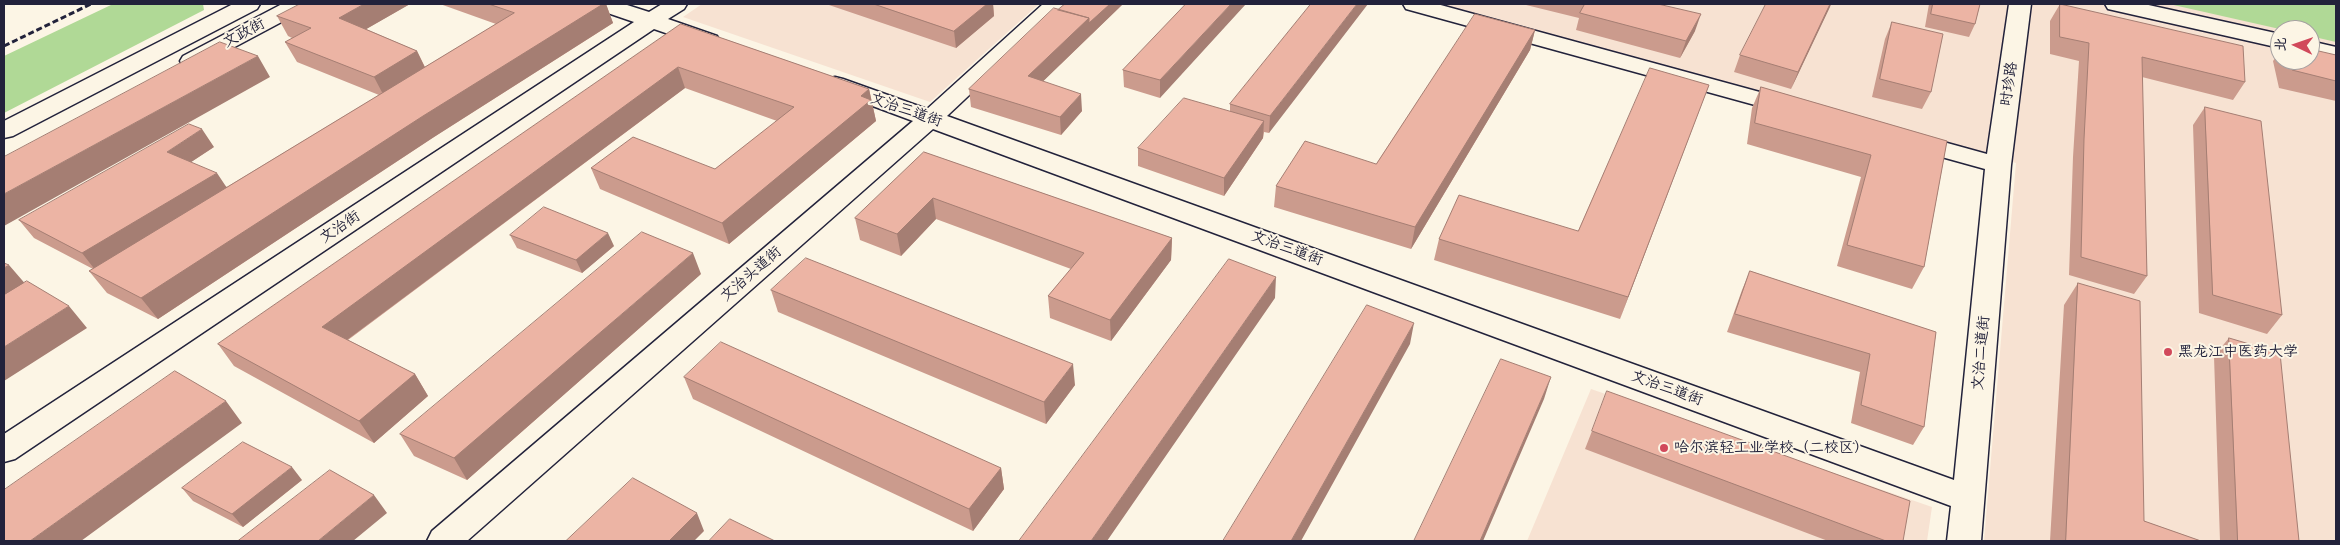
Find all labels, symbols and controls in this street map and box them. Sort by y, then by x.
street label: 文政街 [220,14,268,52]
north arrow [2270,20,2320,70]
text: 北 [2272,37,2289,52]
street label: 时珍路 [1997,60,2021,108]
street label: 文治三道街 [868,89,944,131]
street label: 文治街 [316,207,364,247]
street label: 文治三道街 [1249,227,1325,269]
street label: 文治头道街 [717,243,785,305]
street label: 文治二道街 [1969,315,1993,391]
place label: 黑龙江中医药大学 [2178,343,2298,361]
marker: 黑龙江中医药大学 [2162,346,2174,358]
street label: 文治三道街 [1629,367,1705,409]
place label: 哈尔滨轻工业学校（二校区） [1674,439,1869,457]
marker: 哈尔滨轻工业学校（二校区） [1658,442,1670,454]

